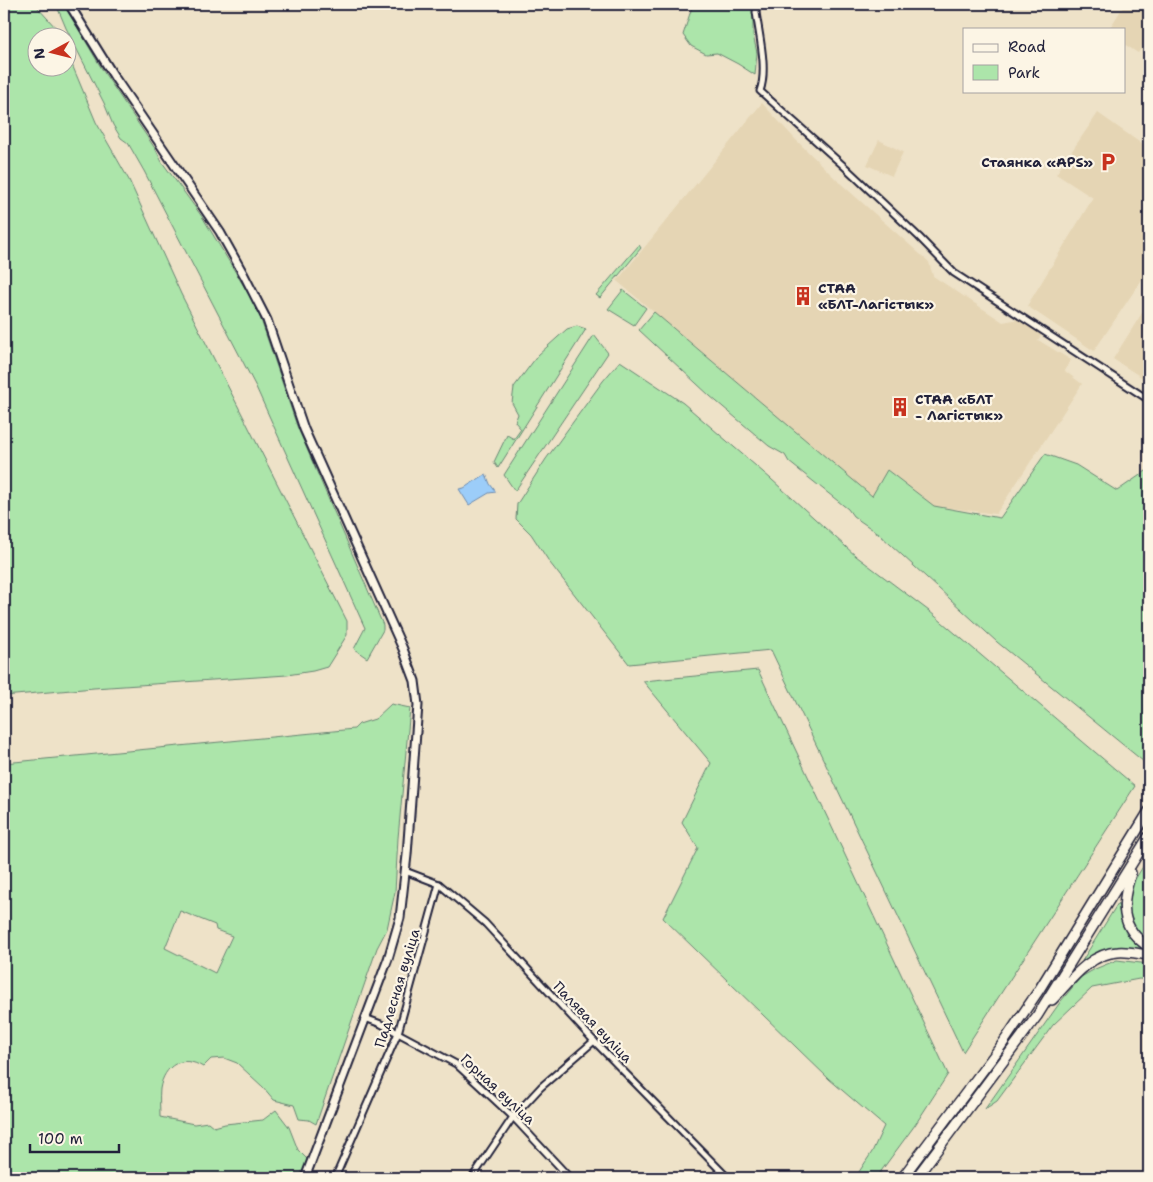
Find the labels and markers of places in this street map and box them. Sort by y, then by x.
parking icon: Стаянка «APS» [1097,151,1119,173]
place label: Стаянка «APS» [981,153,1093,171]
place label: СТАА «БЛТ-Лагістык» [818,279,935,313]
building icon: СТАА «БЛТ-Лагістык» [792,285,814,307]
place label: СТАА «БЛТ - Лагістык» [915,390,1003,424]
building icon: СТАА «БЛТ - Лагістык» [889,396,911,418]

